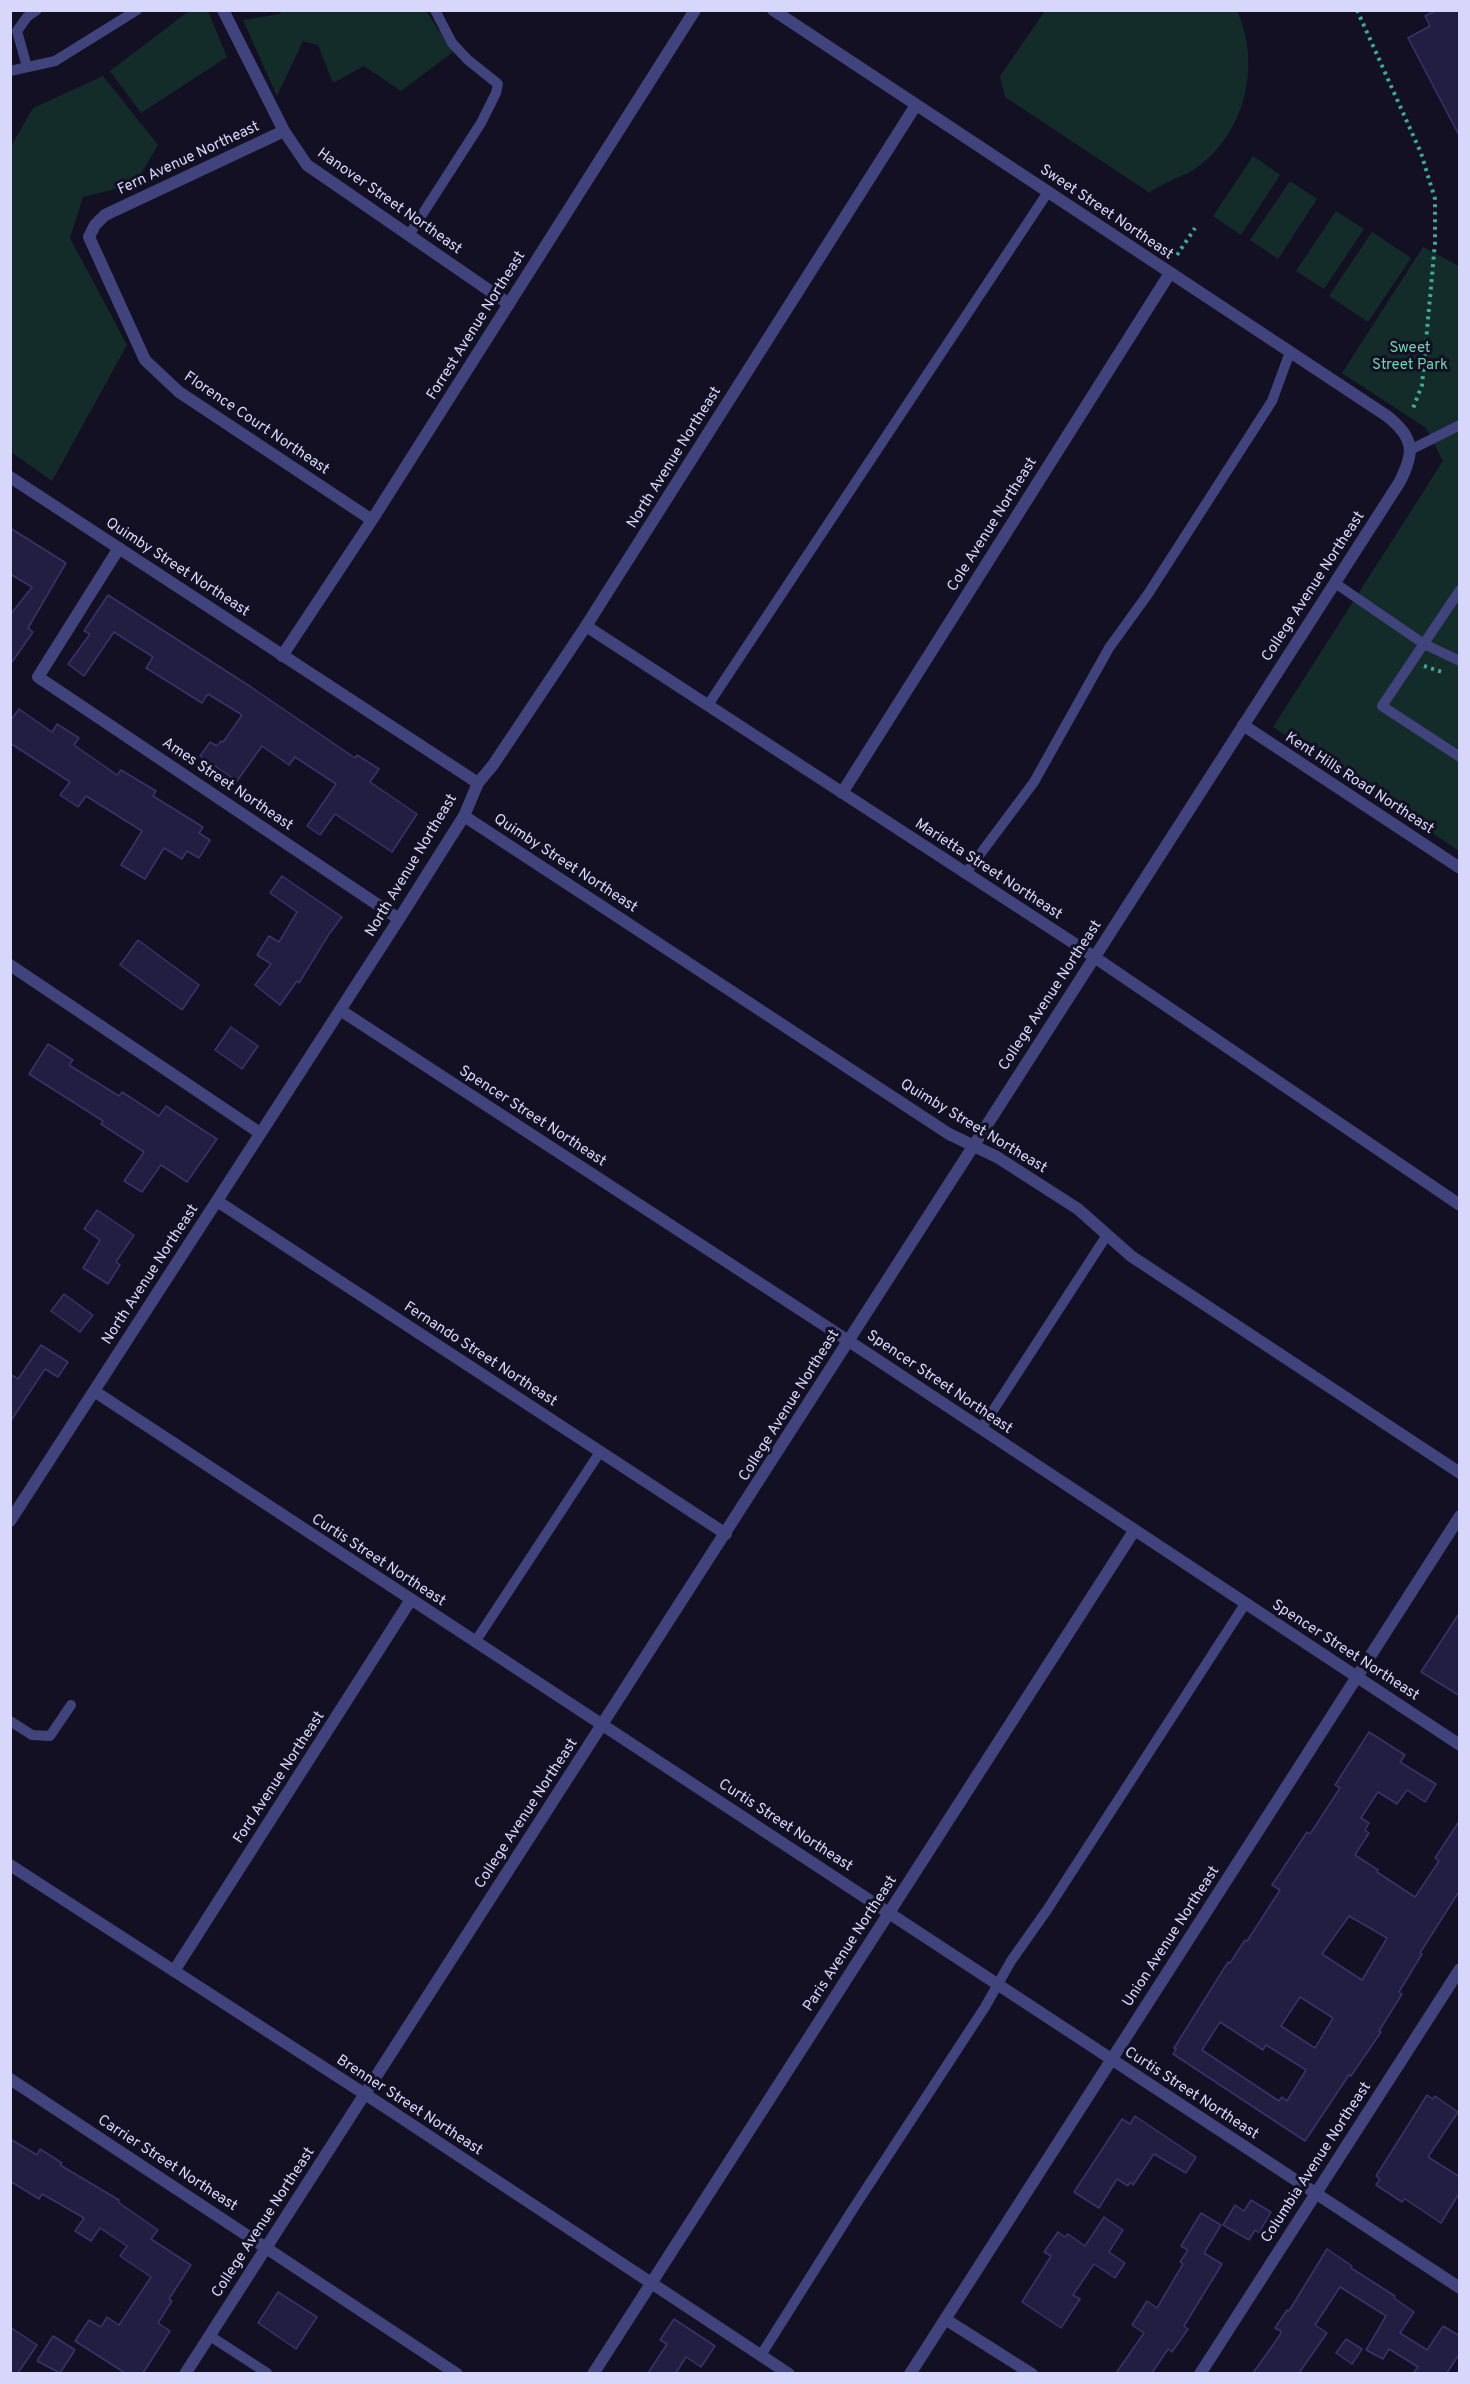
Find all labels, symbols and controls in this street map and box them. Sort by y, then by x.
street label: Fern Avenue Northeast [115,118,263,200]
street label: Hanover Street Northeast [313,145,465,259]
street label: Sweet Street Northeast [1036,162,1176,264]
street label: Forrest Avenue Northeast [424,248,530,404]
park label: Sweet Street Park [1372,340,1448,375]
street label: Florence Court Northeast [180,369,332,479]
street label: North Avenue Northeast [624,384,726,532]
street label: Cole Avenue Northeast [944,455,1042,595]
street label: College Avenue Northeast [1259,509,1369,665]
street label: Quimby Street Northeast [102,515,252,621]
street label: Kent Hills Road Northeast [1281,729,1437,839]
street label: Ames Street Northeast [158,735,296,835]
street label: North Avenue Northeast [362,791,462,941]
street label: Quimby Street Northeast [490,811,640,917]
street label: Marietta Street Northeast [911,816,1065,924]
street label: College Avenue Northeast [996,918,1106,1074]
street label: Spencer Street Northeast [455,1063,609,1171]
street label: Quimby Street Northeast [896,1076,1050,1178]
street label: North Avenue Northeast [99,1202,203,1348]
street label: Fernando Street Northeast [400,1299,560,1411]
street label: College Avenue Northeast [736,1327,844,1485]
street label: Spencer Street Northeast [863,1327,1015,1439]
street label: Curtis Street Northeast [308,1511,448,1611]
street label: Spencer Street Northeast [1268,1597,1422,1705]
street label: Ford Avenue Northeast [230,1708,330,1848]
street label: College Avenue Northeast [472,1736,582,1892]
street label: Curtis Street Northeast [715,1776,855,1876]
street label: Union Avenue Northeast [1120,1863,1224,2011]
street label: Paris Avenue Northeast [800,1873,902,2015]
street label: Curtis Street Northeast [1121,2044,1261,2144]
street label: Brenner Street Northeast [333,2052,485,2160]
street label: Columbia Avenue Northeast [1258,2079,1376,2247]
street label: Carrier Street Northeast [94,2112,240,2216]
street label: College Avenue Northeast [209,2145,319,2301]

